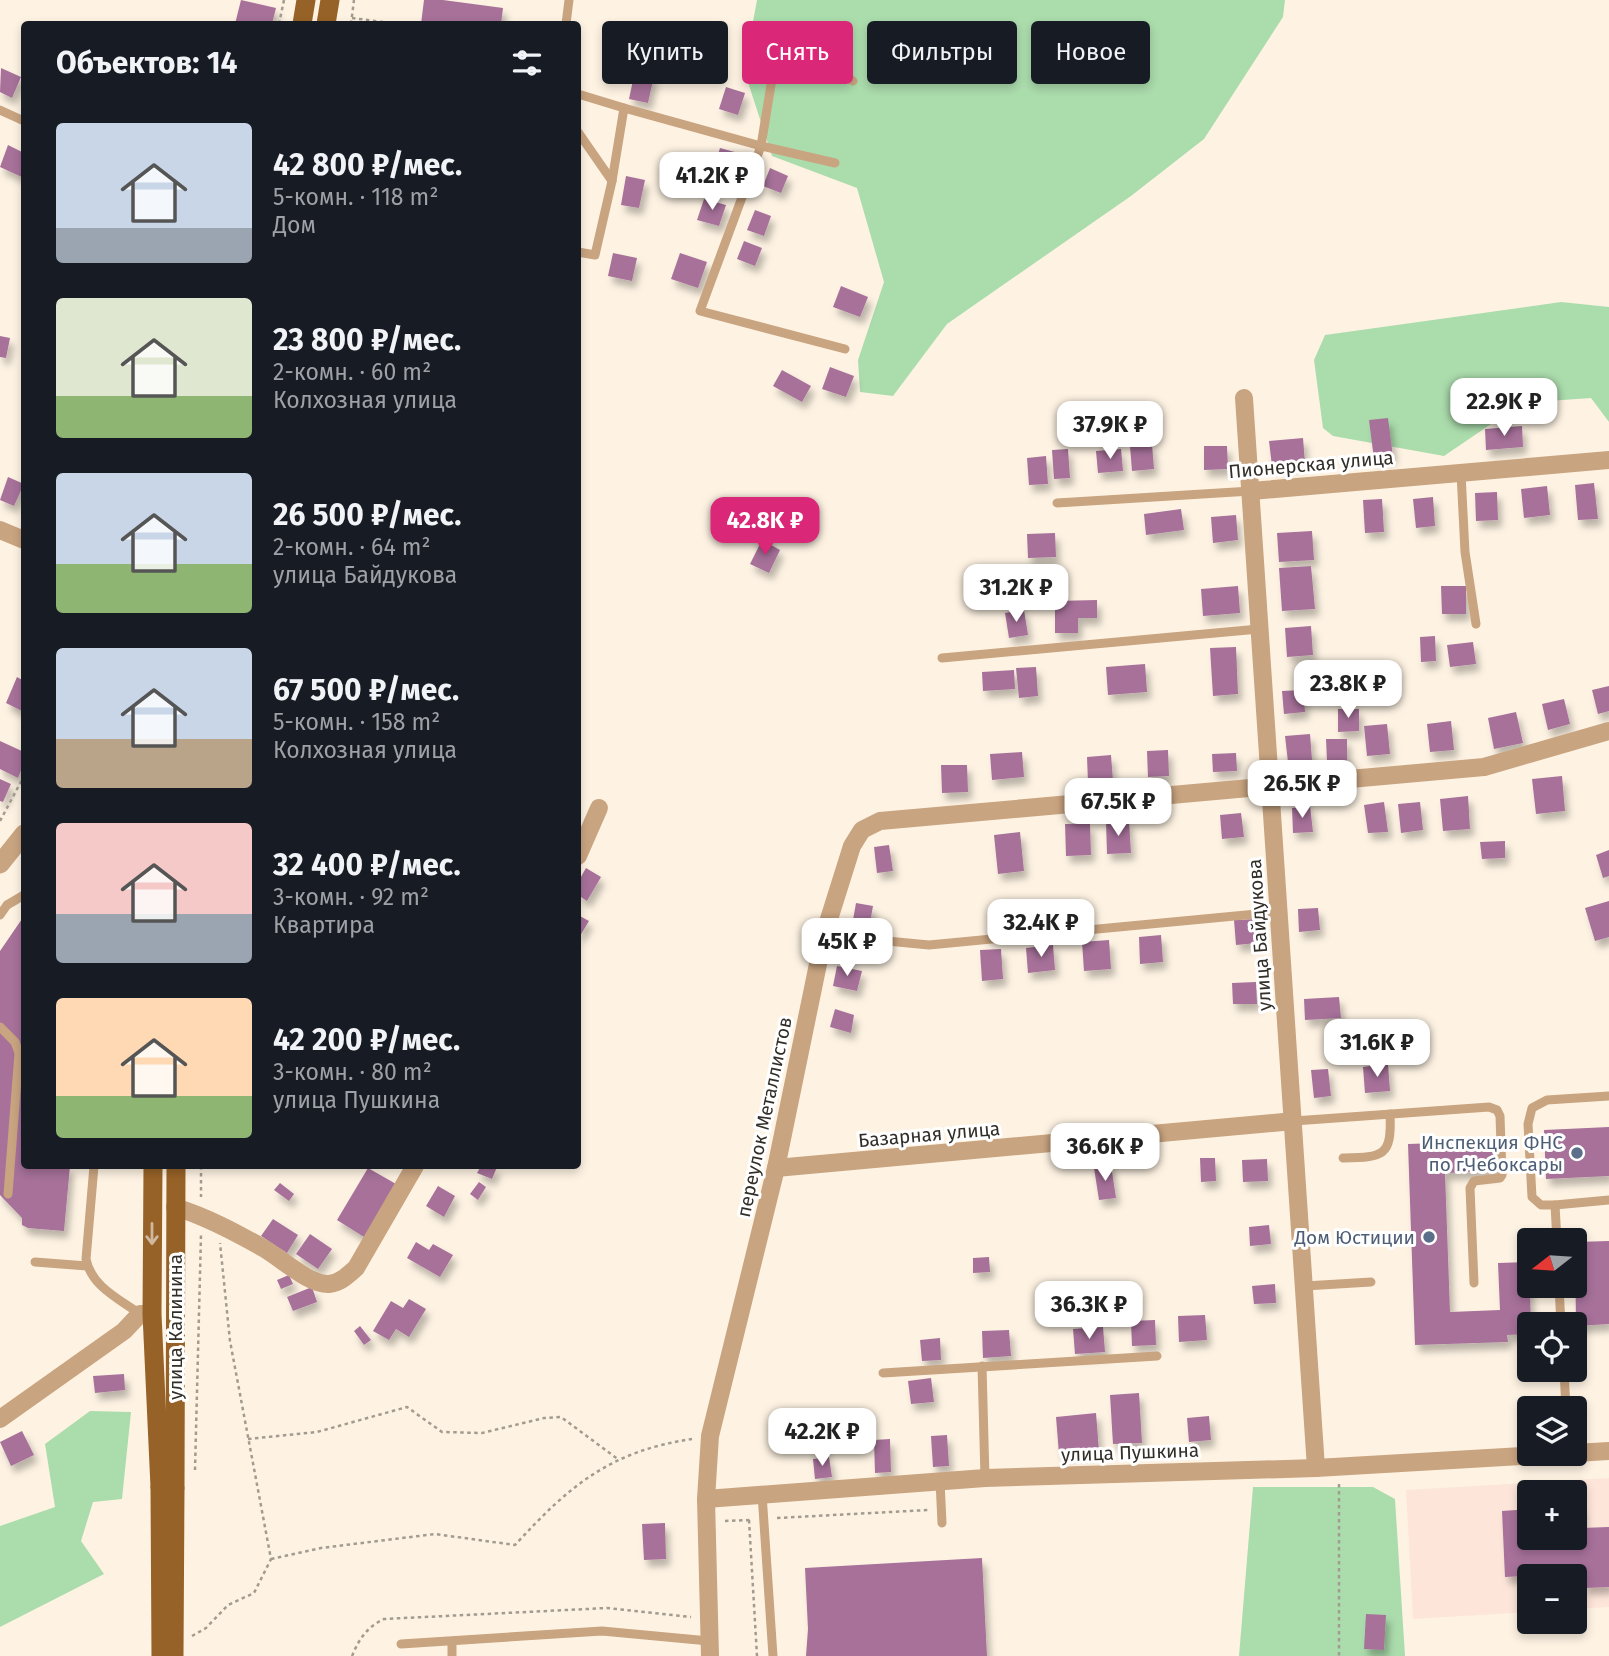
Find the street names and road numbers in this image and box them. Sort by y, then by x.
street label: Пионерская улица [1228,446,1395,483]
street label: улица Байдукова [1243,858,1276,1012]
street label: переулок Металлистов [732,1015,797,1219]
street label: Базарная улица [857,1117,1001,1152]
street label: улица Калинина [164,1254,187,1400]
street label: улица Пушкина [1061,1439,1199,1466]

